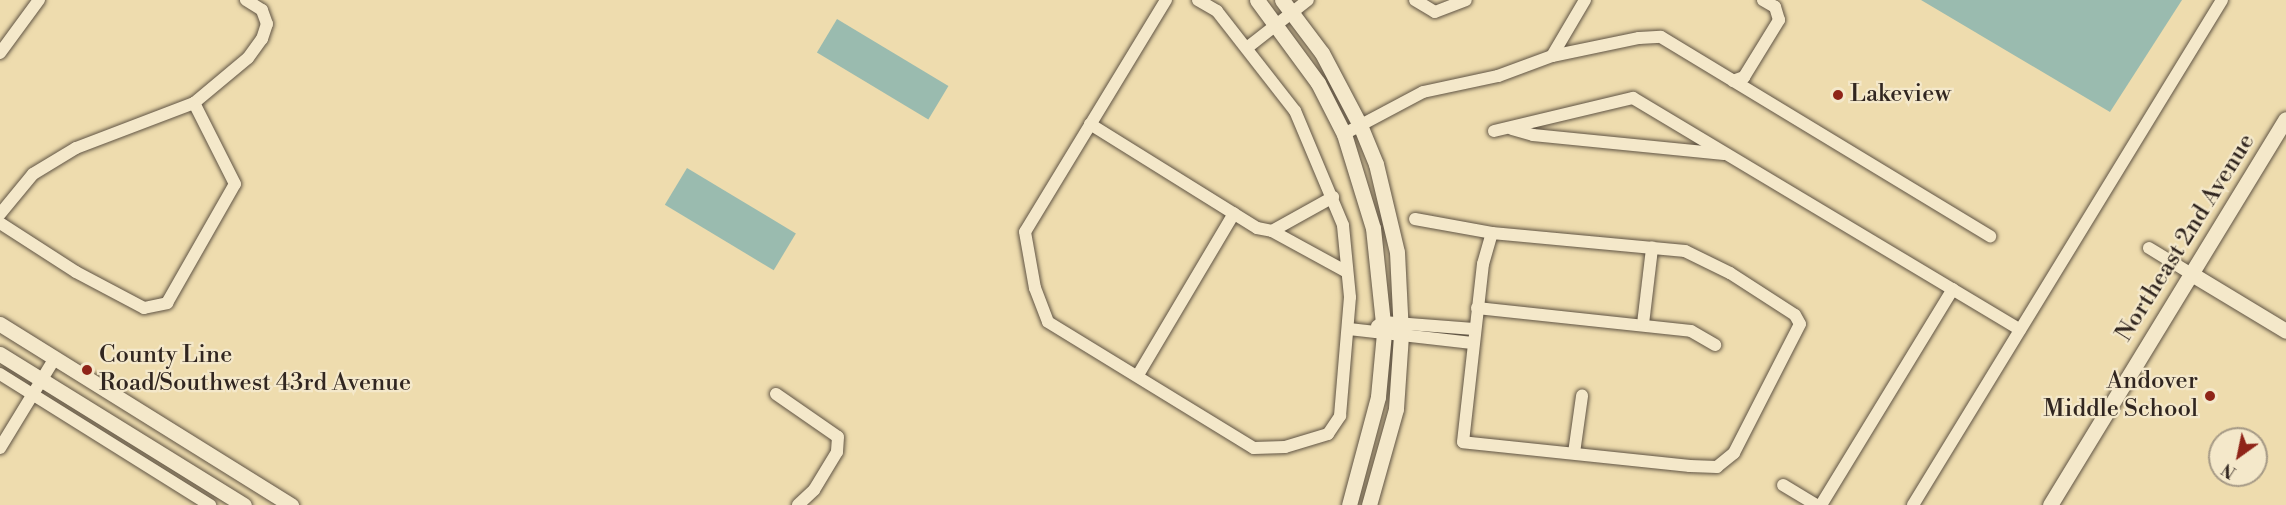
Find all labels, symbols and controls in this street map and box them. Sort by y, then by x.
place label: Lakeview [1850,81,1951,109]
marker: Lakeview [1831,88,1845,102]
street label: Northeast 2nd Avenue [2110,129,2262,347]
place label: County Line Road/Southwest 43rd Avenue [99,342,411,398]
marker: County Line Road/Southwest 43rd Avenue [80,363,94,377]
place label: Andover Middle School [2043,368,2198,424]
marker: Andover Middle School [2203,389,2217,403]
north arrow [2208,427,2268,487]
text: N [2219,459,2240,482]

